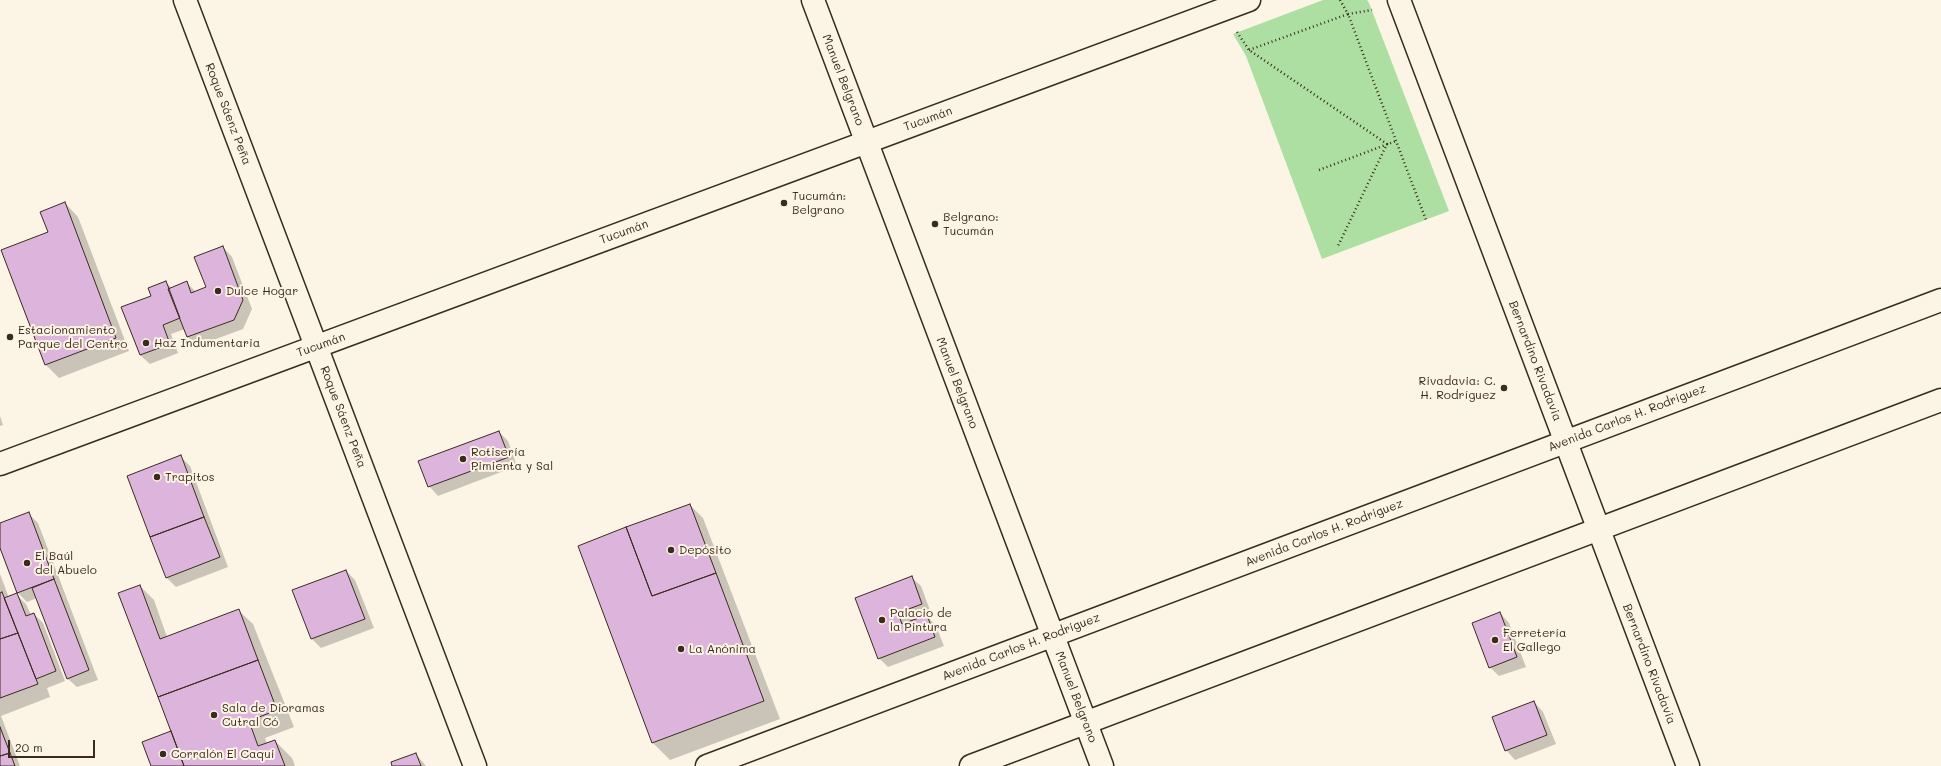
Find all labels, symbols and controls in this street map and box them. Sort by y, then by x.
street label: Manuel Belgrano [819,32,867,128]
street label: Roque Sáenz Peña [202,61,254,167]
street label: Tucumán [902,104,954,134]
place label: Tucumán: Belgrano [792,189,846,217]
marker: Tucumán: Belgrano [779,198,789,208]
place label: Belgrano: Tucumán [943,210,999,238]
street label: Tucumán [598,217,650,247]
marker: Belgrano: Tucumán [930,219,940,229]
place label: Dulce Hogar [226,284,298,298]
marker: Dulce Hogar [213,286,223,296]
street label: Bernardino Rivadavia [1505,299,1565,423]
place label: Estacionamiento Parque del Centro [18,323,127,351]
street label: Tucumán [295,330,347,360]
marker: Estacionamiento Parque del Centro [5,332,15,342]
street label: Manuel Belgrano [933,335,981,431]
place label: Haz Indumentaria [154,336,260,350]
marker: Haz Indumentaria [141,338,151,348]
street label: Roque Sáenz Peña [317,364,369,470]
place label: Rivadavia: C. H. Rodríguez [1419,374,1496,402]
street label: Avenida Carlos H. Rodríguez [1546,381,1708,455]
marker: Rivadavia: C. H. Rodríguez [1499,383,1509,393]
place label: Rotisería Pimienta y Sal [471,445,553,473]
marker: Rotisería Pimienta y Sal [458,454,468,464]
place label: Trapitos [165,470,214,484]
marker: Trapitos [152,472,162,482]
street label: Avenida Carlos H. Rodríguez [1243,496,1405,570]
place label: Depósito [679,543,731,557]
marker: Depósito [666,545,676,555]
place label: El Baúl del Abuelo [35,549,97,577]
marker: El Baúl del Abuelo [22,558,32,568]
street label: Bernardino Rivadavia [1619,602,1679,726]
place label: Palacio de la Pintura [890,606,952,634]
street label: Avenida Carlos H. Rodríguez [940,610,1102,684]
marker: Palacio de la Pintura [877,615,887,625]
place label: Ferretería El Gallego [1503,626,1567,654]
marker: Ferretería El Gallego [1490,635,1500,645]
place label: La Anónima [689,642,756,656]
marker: La Anónima [676,644,686,654]
street label: Manuel Belgrano [1052,649,1100,745]
place label: Sala de Dioramas Cutral Có [222,701,325,729]
marker: Sala de Dioramas Cutral Có [209,710,219,720]
scale bar [10,732,97,758]
text: 20 m [15,739,43,755]
place label: Corralón El Caqui [171,747,275,761]
marker: Corralón El Caqui [158,749,168,759]

